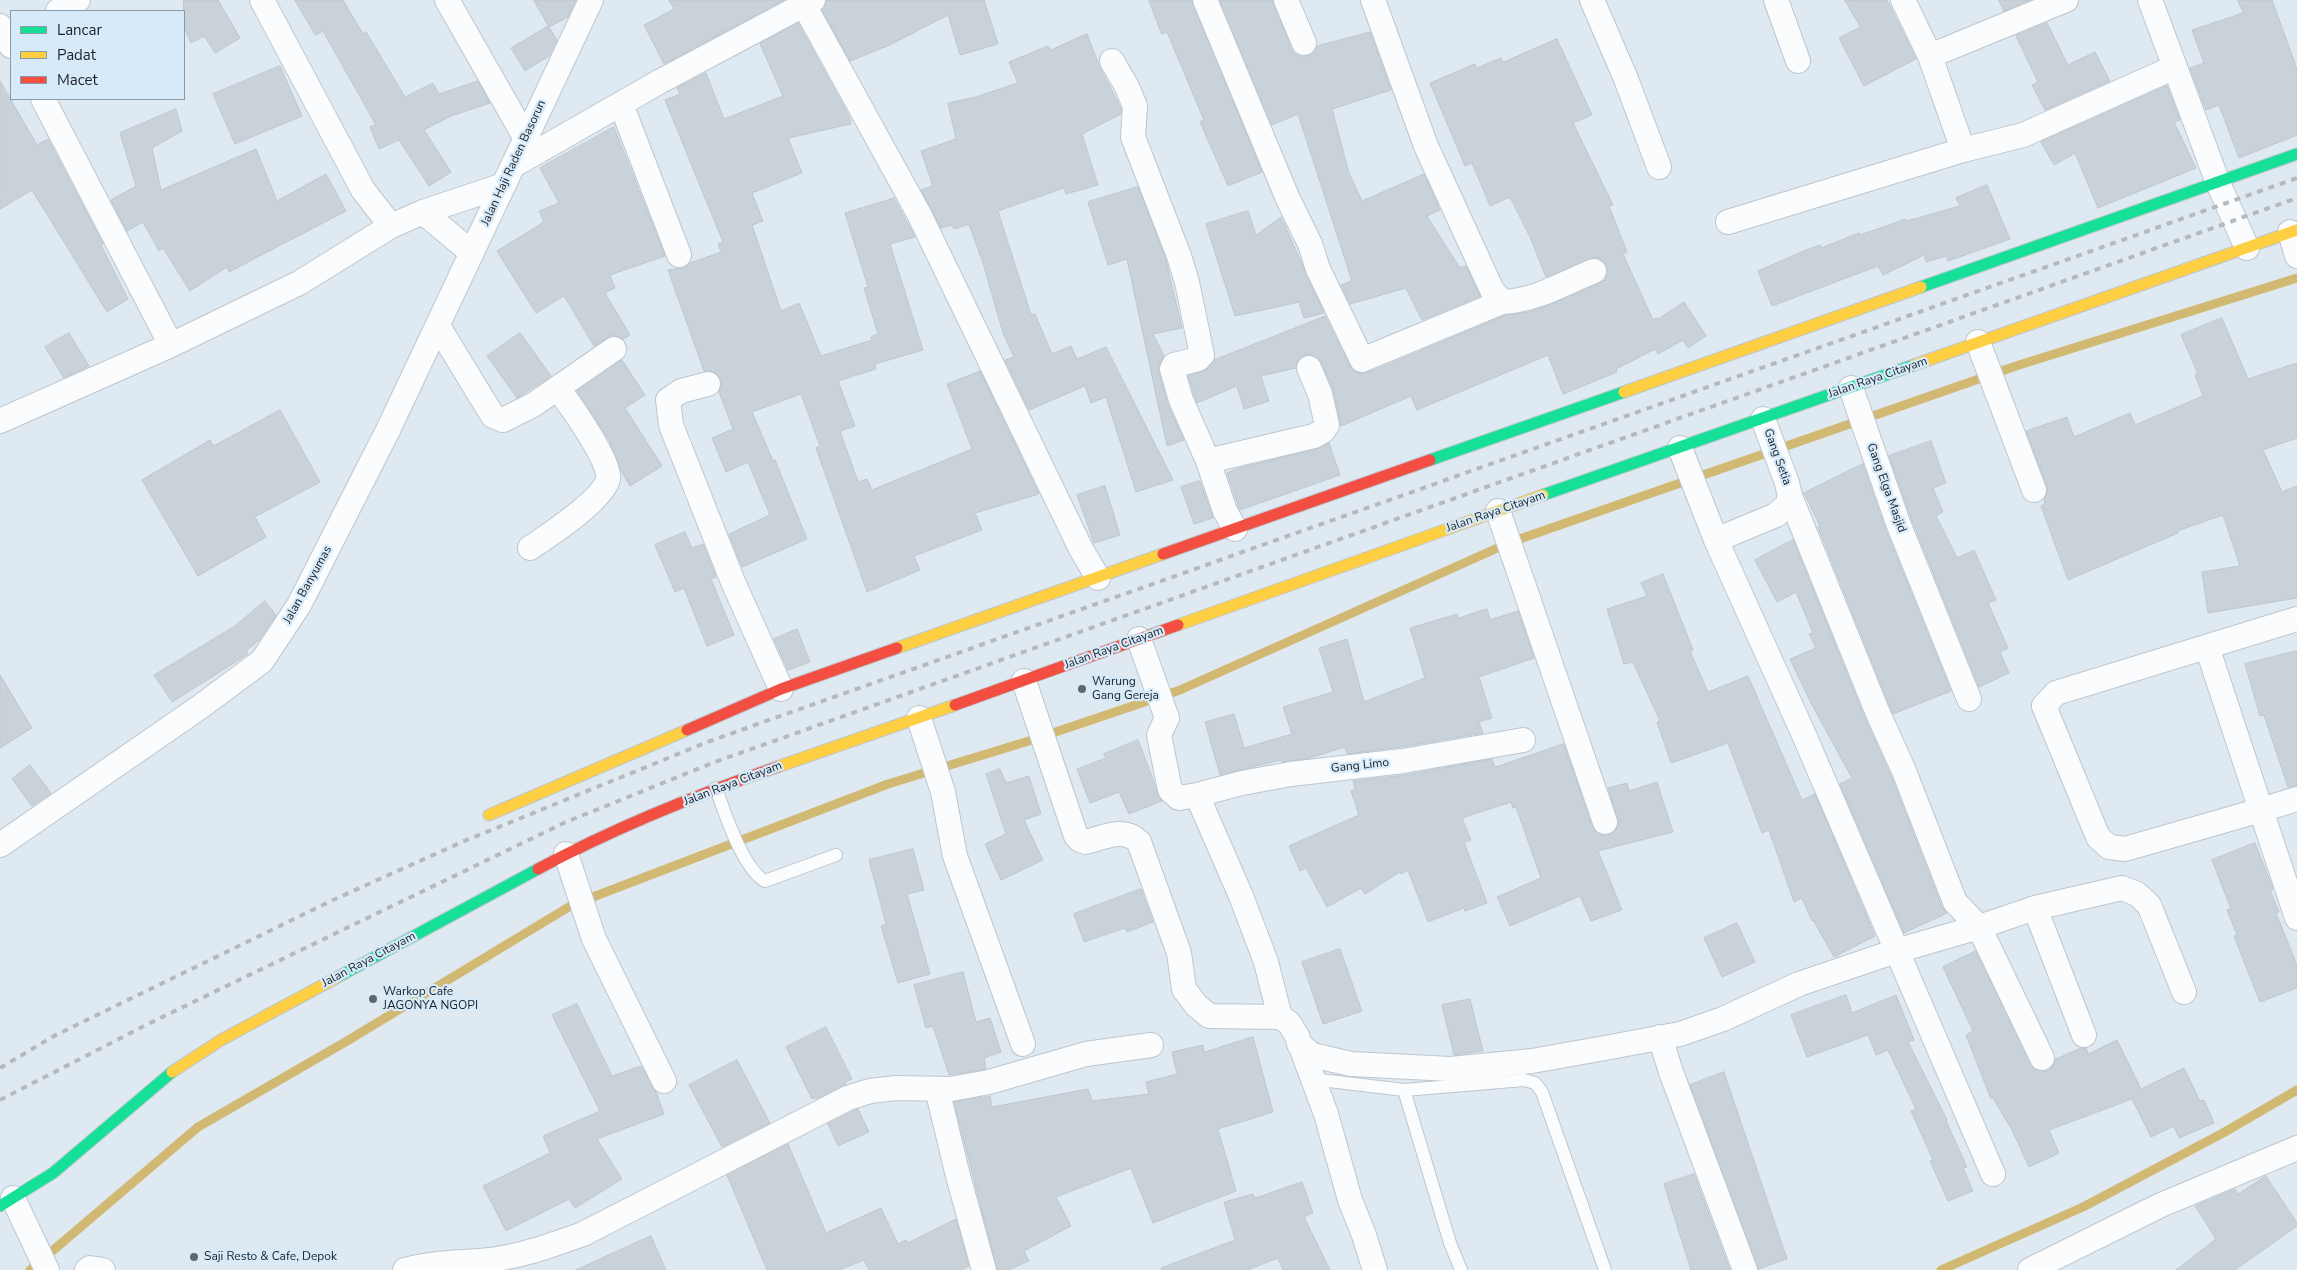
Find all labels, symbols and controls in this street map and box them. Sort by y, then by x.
legend [10,10,185,100]
text: Lancar [57,20,102,40]
text: Padat [57,45,96,65]
text: Macet [57,70,98,90]
street label: Jalan Haji Raden Basorun [479,98,549,228]
street label: Jalan Raya Citayam [1827,354,1929,402]
street label: Gang Setia [1760,427,1794,487]
street label: Gang Elga Masjid [1863,441,1909,535]
street label: Jalan Raya Citayam [1445,488,1547,536]
street label: Jalan Banyumas [281,544,335,626]
street label: Jalan Raya Citayam [1063,623,1165,673]
place label: Warung Gang Gereja [1092,675,1159,703]
marker: Warung Gang Gereja [1076,683,1088,695]
street label: Gang Limo [1330,756,1390,776]
street label: Jalan Raya Citayam [682,759,784,809]
street label: Jalan Raya Citayam [320,929,418,991]
place label: Warkop Cafe JAGONYA NGOPI [383,985,478,1013]
marker: Warkop Cafe JAGONYA NGOPI [367,993,379,1005]
place label: Saji Resto & Cafe, Depok [204,1250,337,1264]
marker: Saji Resto & Cafe, Depok [188,1251,200,1263]

